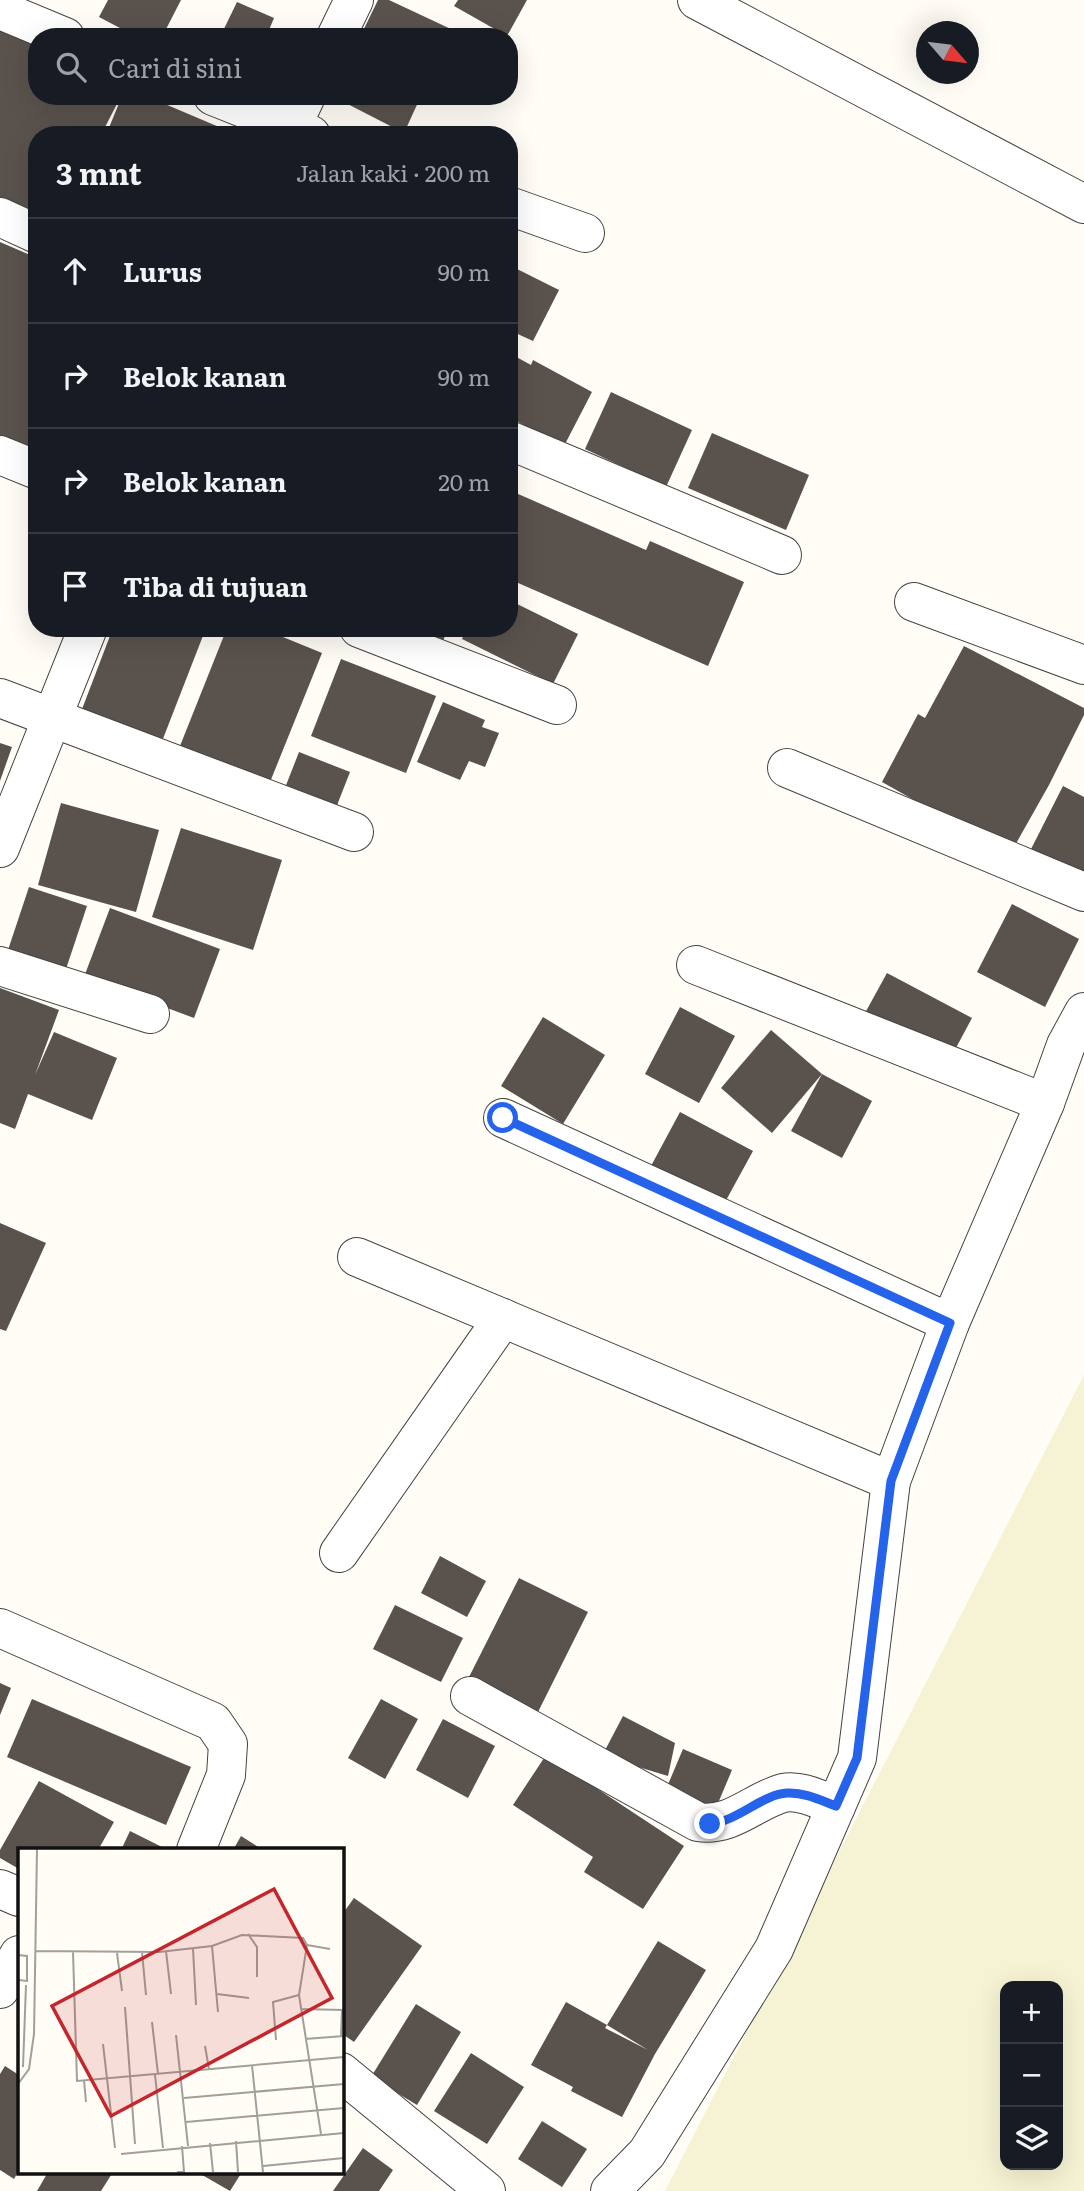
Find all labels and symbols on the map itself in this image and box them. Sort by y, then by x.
north arrow [916,21,979,84]
route start [487,1102,518,1133]
route end [694,1808,725,1839]
inset map [18,1848,343,2174]

